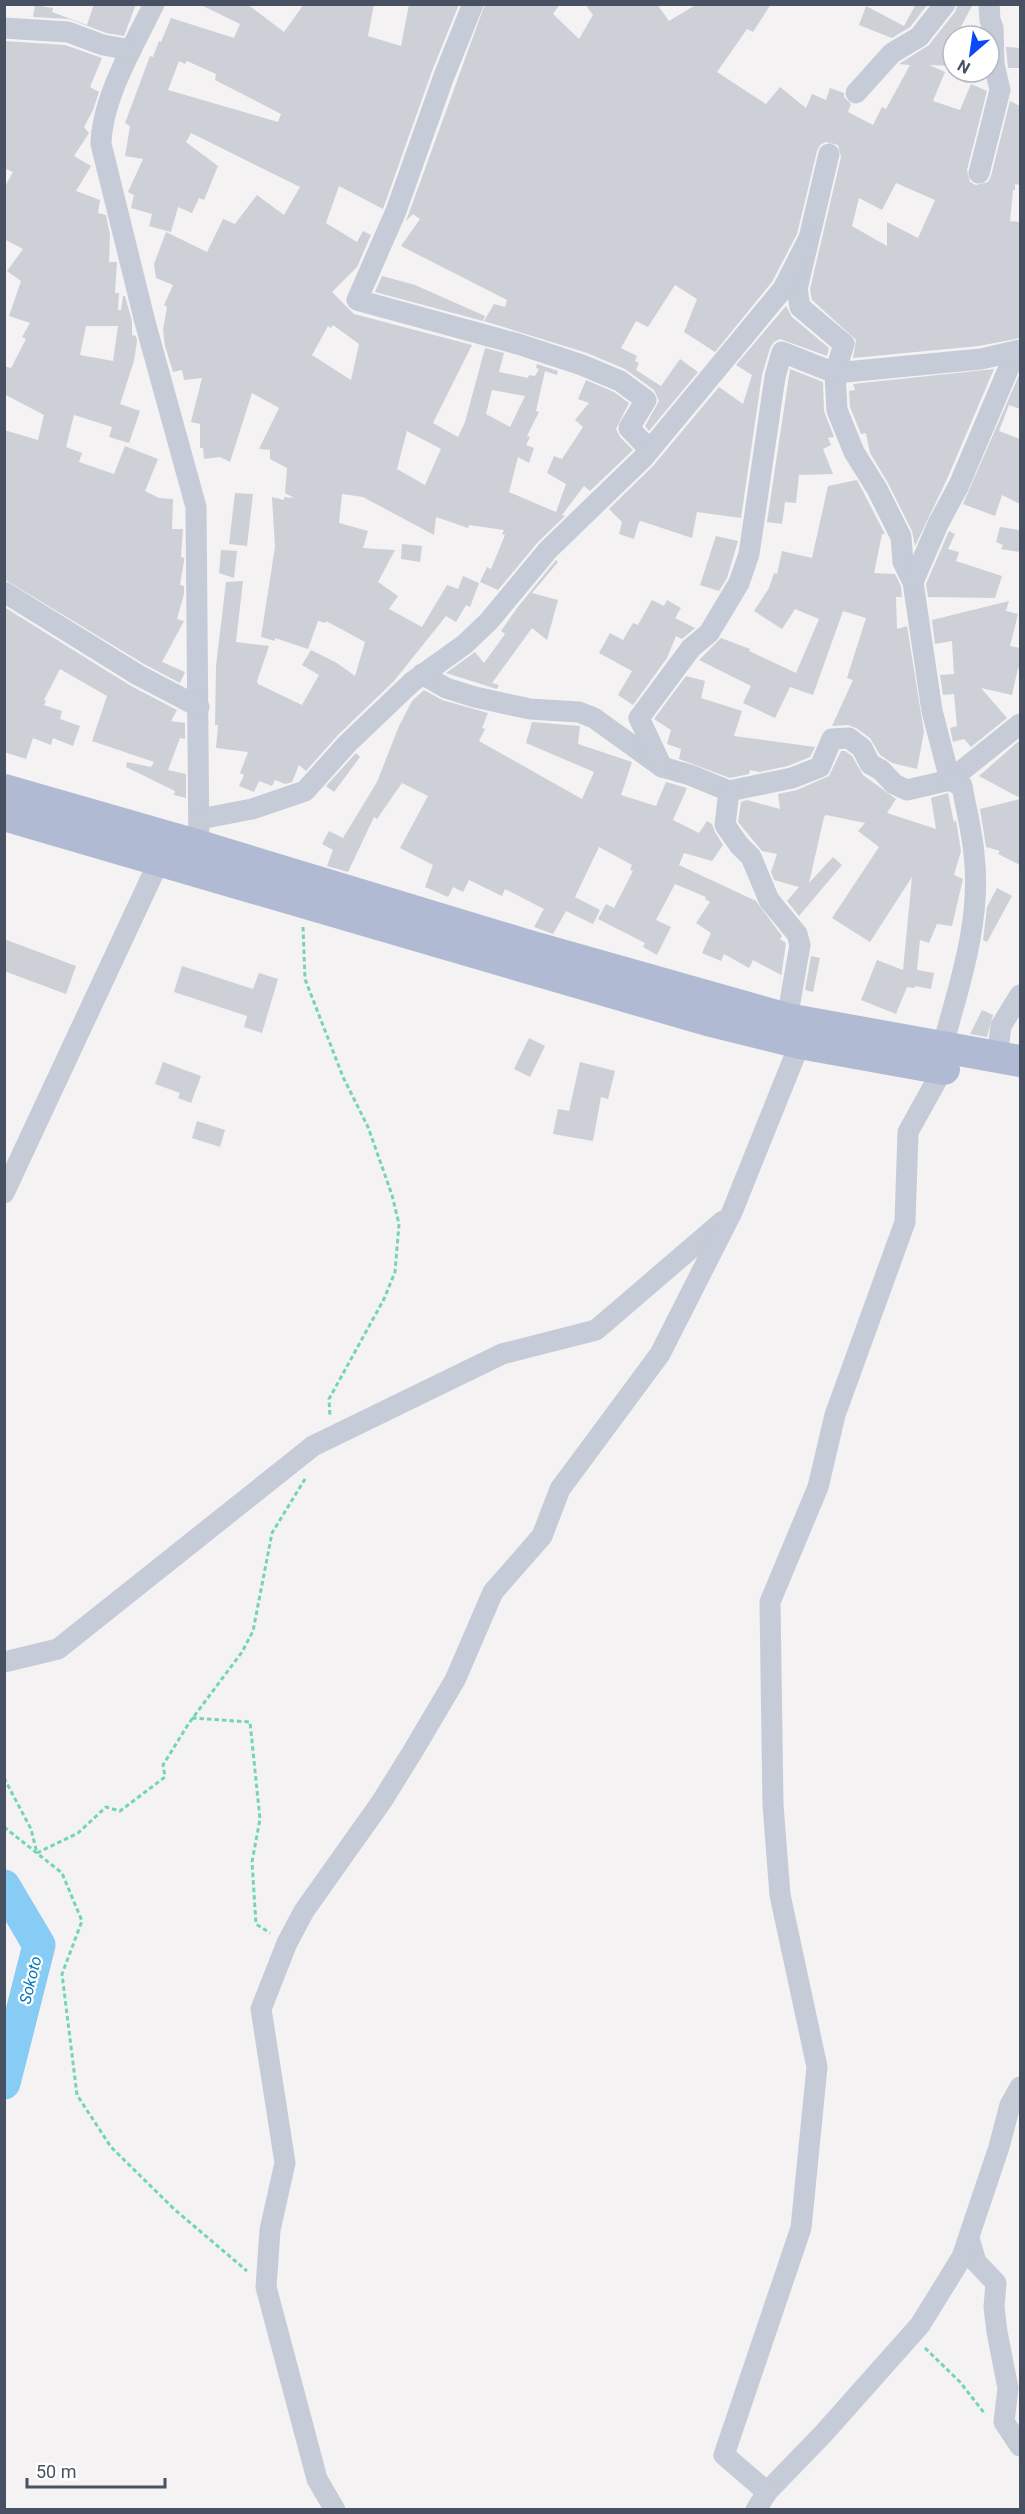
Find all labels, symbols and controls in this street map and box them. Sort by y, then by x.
north arrow [941,24,1001,84]
text: N [954,56,974,78]
water label: Sokoto [15,1954,46,2006]
scale bar [27,2451,165,2489]
text: 50 m [36,2461,76,2482]

